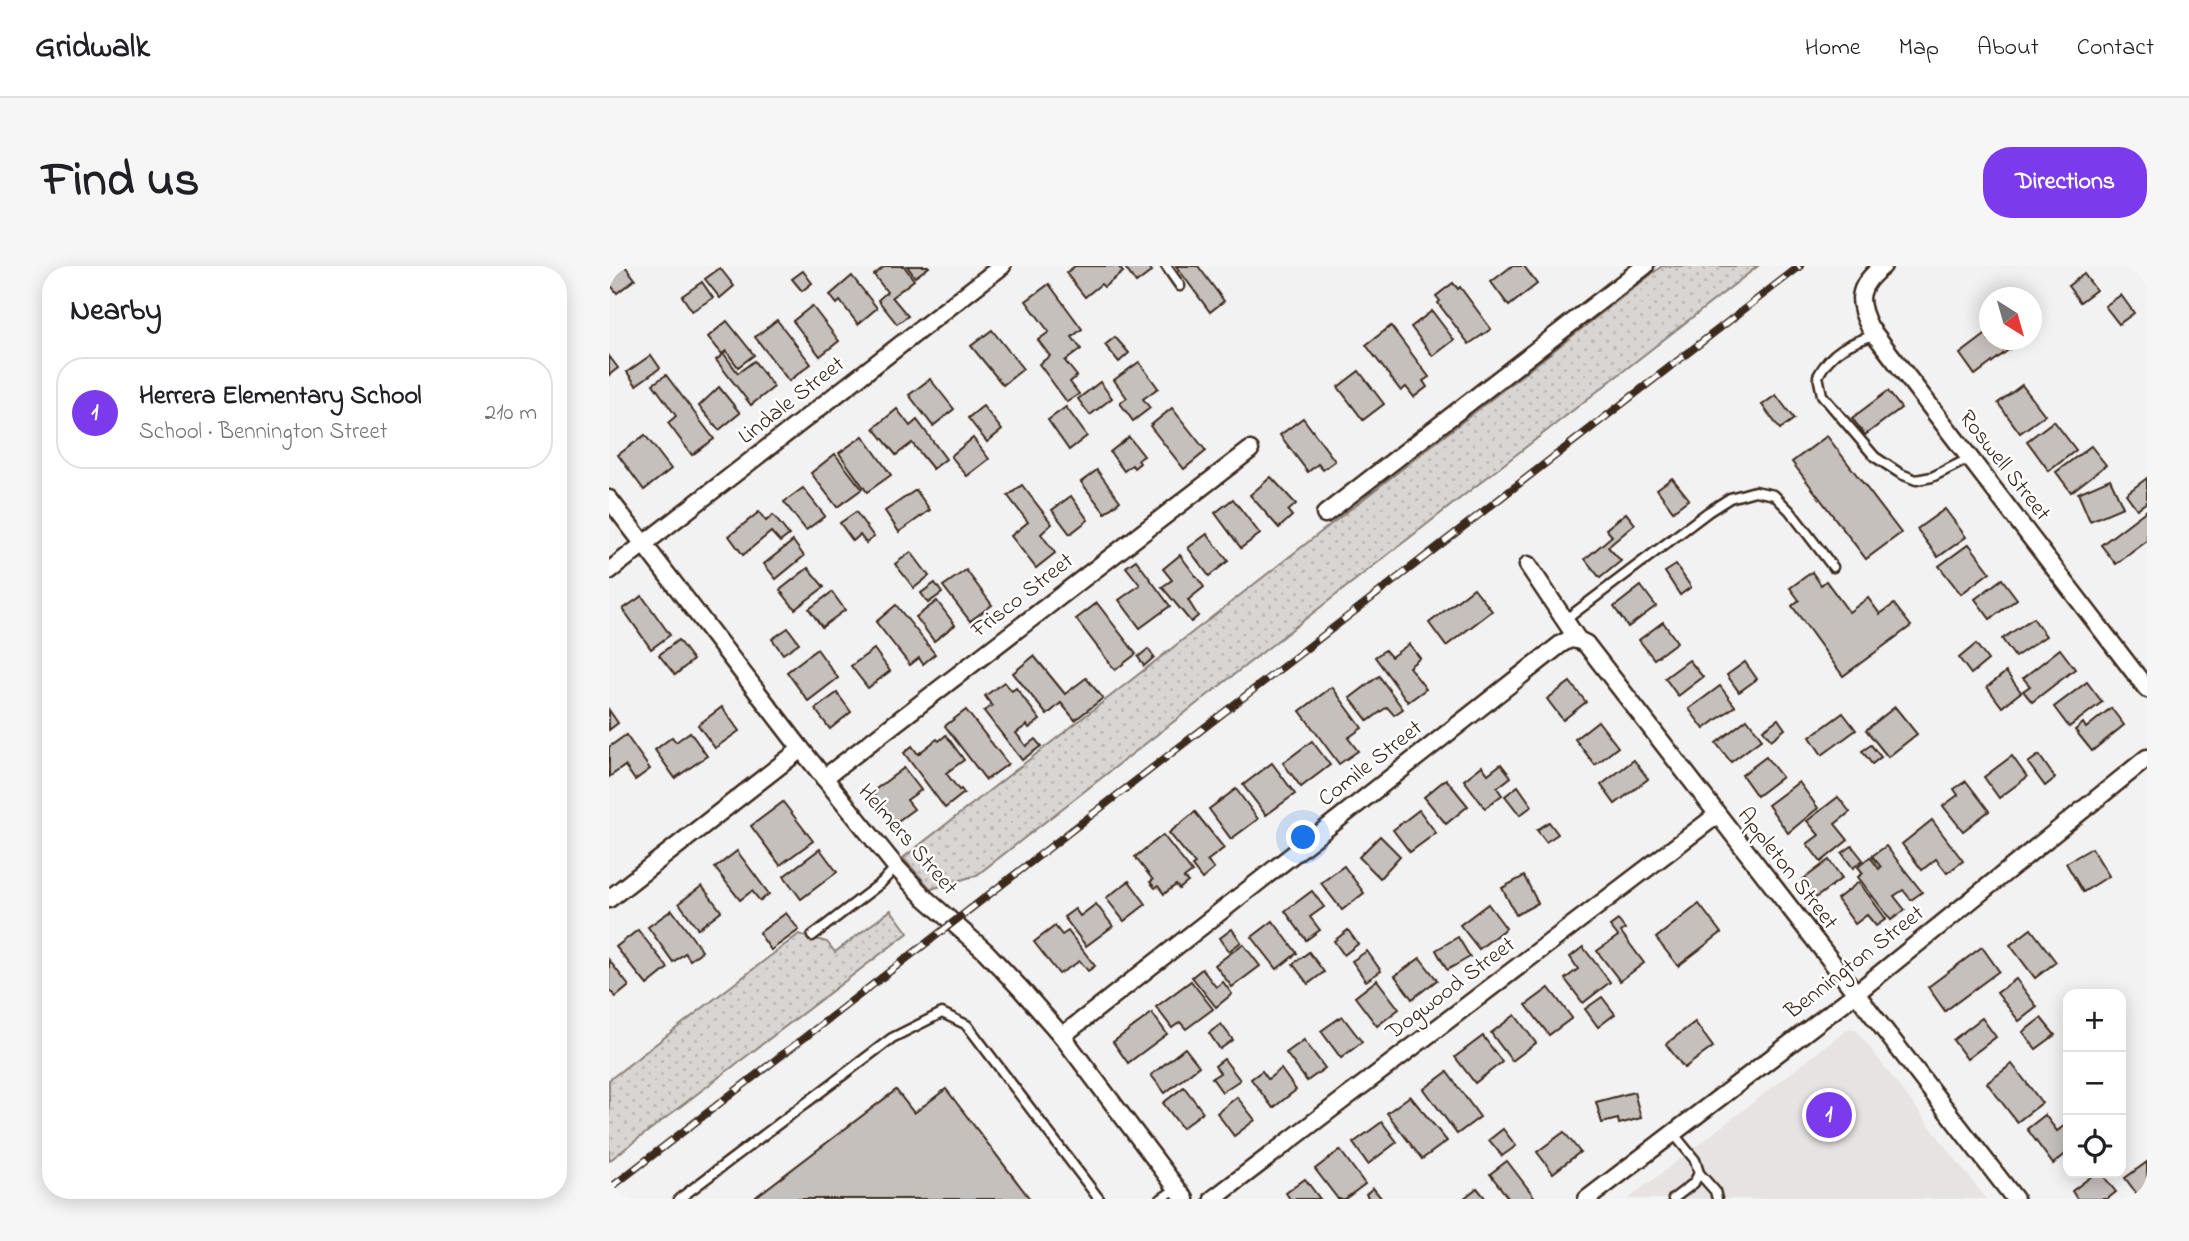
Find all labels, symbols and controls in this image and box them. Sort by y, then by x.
text: Gridwalk [35,24,150,72]
text: Home [1805,31,1861,66]
text: Map [1899,31,1939,66]
text: About [1977,31,2039,66]
text: Contact [2077,31,2154,66]
text: Find us [42,146,199,218]
button: Directions [1983,147,2147,218]
north arrow [1979,287,2042,350]
text: Nearby [70,290,162,334]
street label: Lindale Street [732,349,852,453]
text: Herrera Elementary School [139,378,422,416]
text: 1 [91,397,99,430]
text: 210 m [485,397,537,430]
street label: Roswell Street [1950,403,2058,529]
text: School · Bennington Street [139,416,387,449]
street label: Frisco Street [964,545,1081,647]
street label: Comile Street [1312,713,1430,815]
street label: Helmers Street [849,777,965,903]
street label: Appleton Street [1729,801,1846,937]
your location [1286,820,1320,854]
street label: Bennington Street [1777,898,1933,1029]
street label: Dogwood Street [1379,929,1523,1050]
map controls [2063,989,2126,1178]
button: + [2063,989,2126,1052]
button: − [2063,1052,2126,1115]
pin: 1 [1806,1089,1852,1141]
button: locate [2063,1115,2126,1178]

